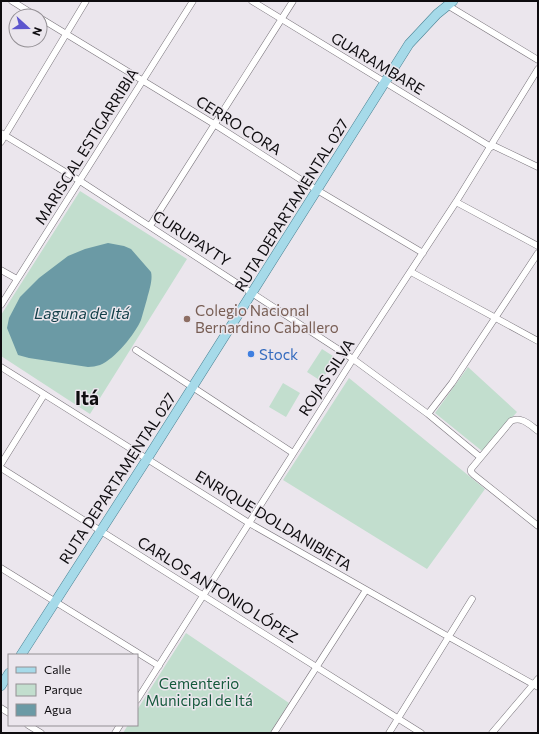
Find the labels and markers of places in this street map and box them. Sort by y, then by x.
place label: Colegio Nacional Bernardino Caballero [195,301,339,336]
marker: Colegio Nacional Bernardino Caballero [182,314,192,324]
place label: Stock [259,345,298,363]
marker: Stock [246,349,256,359]

